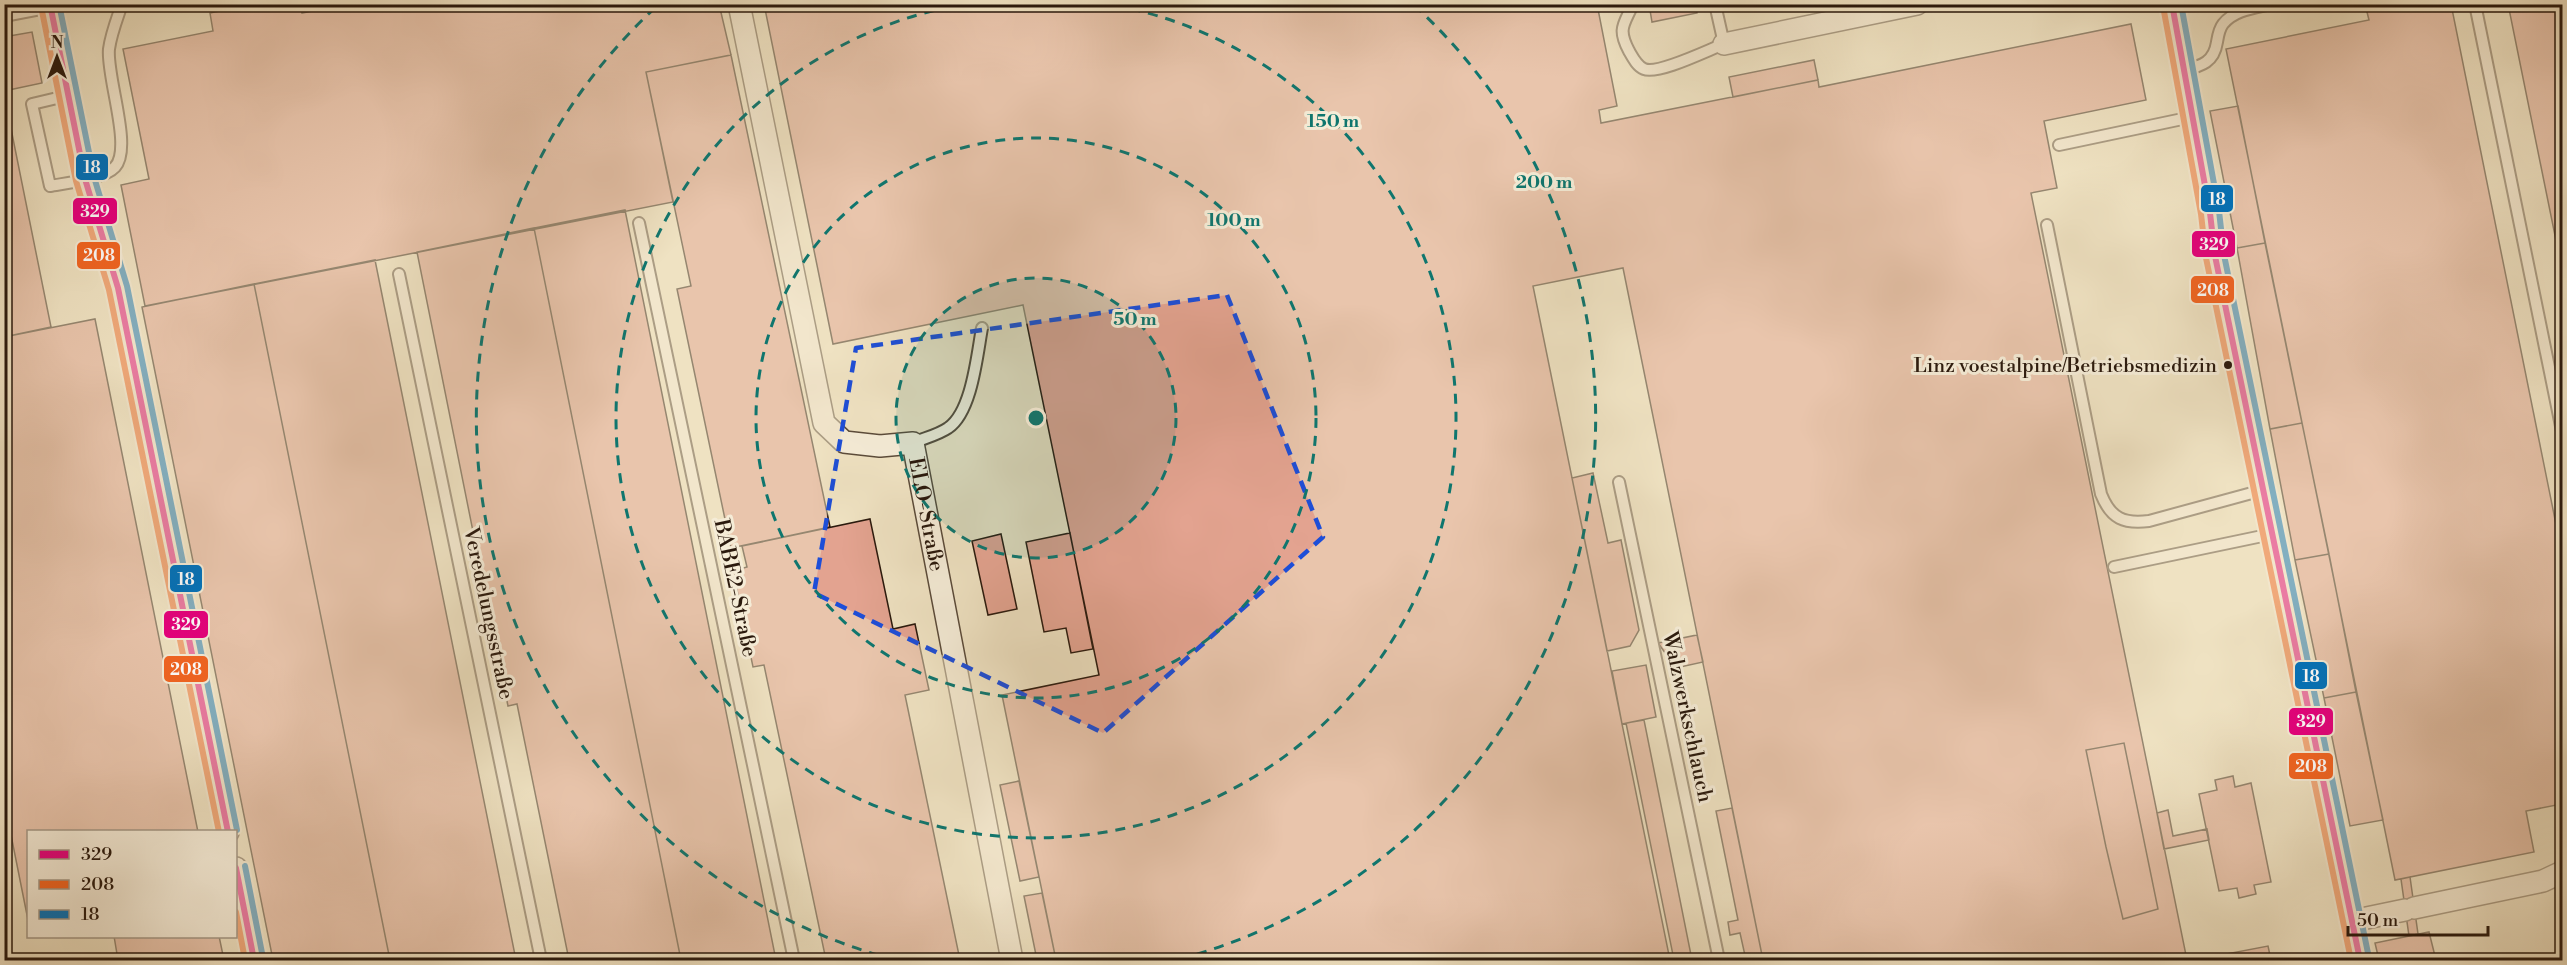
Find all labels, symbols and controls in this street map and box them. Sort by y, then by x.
north arrow [27,27,87,87]
text: N [51,33,64,53]
text: 150 m [1307,110,1360,133]
line badge: 18 [75,153,109,181]
text: 18 [83,158,101,178]
text: 200 m [1516,171,1573,194]
line badge: 18 [2200,184,2234,213]
text: 18 [2208,190,2226,210]
line badge: 329 [72,197,118,225]
text: 329 [80,202,110,222]
text: 100 m [1207,209,1261,232]
line badge: 329 [2191,230,2236,258]
text: 329 [2199,235,2229,255]
line badge: 208 [76,241,121,270]
text: 208 [83,246,115,266]
line badge: 208 [2190,275,2235,304]
text: 208 [2197,281,2229,301]
text: 50 m [1113,308,1157,331]
place label: Linz voestalpine/Betriebsmedizin [1914,354,2217,379]
marker: Linz voestalpine/Betriebsmedizin [2222,359,2234,371]
centre of rings [1026,408,1046,428]
street label: ELO-Straße [902,455,949,574]
street label: BABE2-Straße [708,516,762,659]
street label: Veredelungsstraße [457,524,519,702]
line badge: 18 [169,564,203,593]
text: 18 [177,570,195,590]
line badge: 329 [163,610,209,639]
text: 329 [171,615,201,635]
street label: Walzwerkschlauch [1656,628,1718,806]
line badge: 208 [163,655,209,683]
text: 208 [170,660,202,680]
line badge: 18 [2294,661,2328,690]
text: 18 [2302,667,2320,687]
line badge: 329 [2288,707,2334,736]
text: 329 [2296,712,2326,732]
line badge: 208 [2288,752,2334,780]
text: 208 [2295,757,2327,777]
legend [27,830,237,938]
text: 329 [81,843,112,866]
text: 208 [81,873,114,896]
scale bar [2348,899,2488,937]
text: 18 [81,903,99,926]
text: 50 m [2357,909,2399,932]

